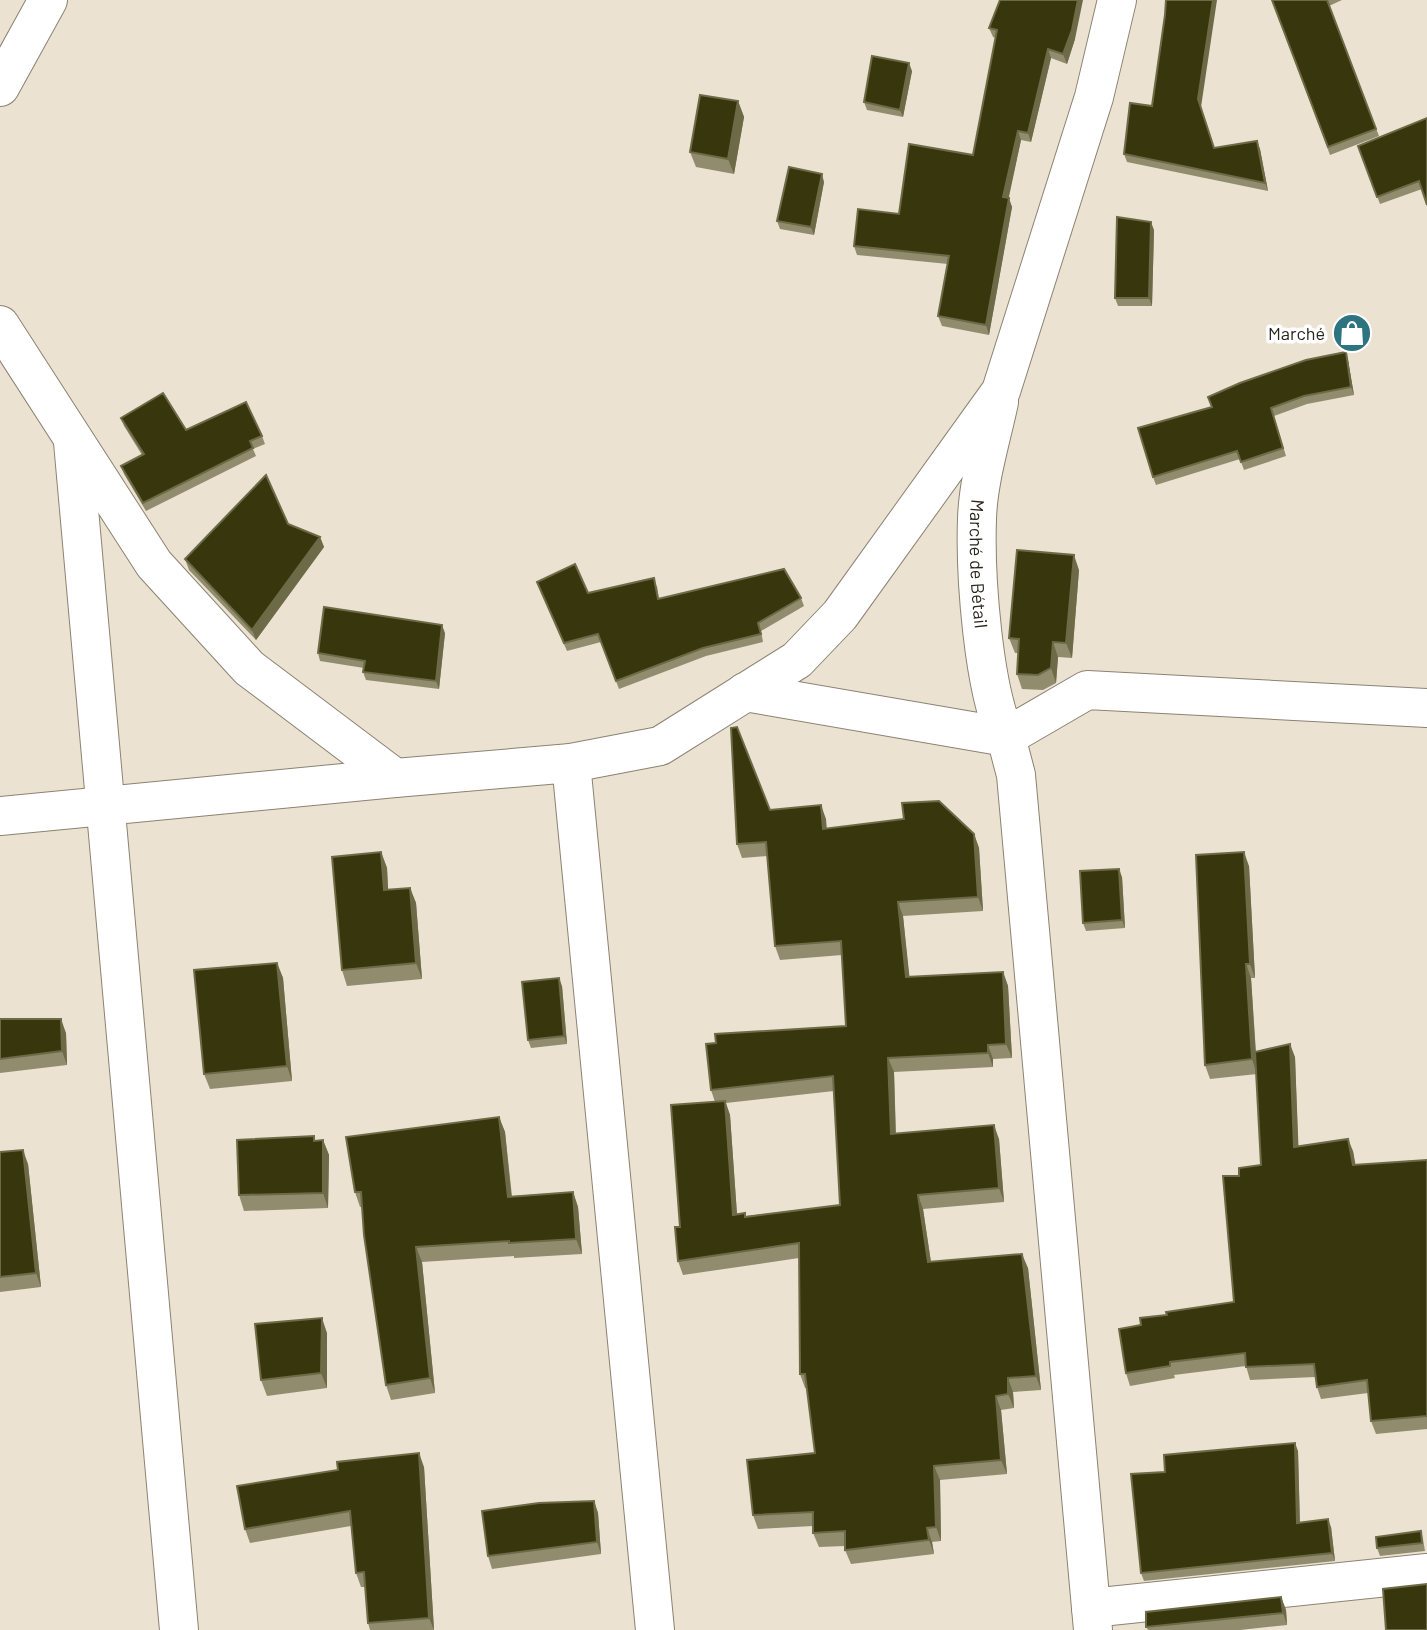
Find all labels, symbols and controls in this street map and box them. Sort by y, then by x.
shop icon: Marché [1331,312,1373,354]
place label: Marché [1268,322,1325,344]
street label: Marché de Bétail [966,498,993,629]

